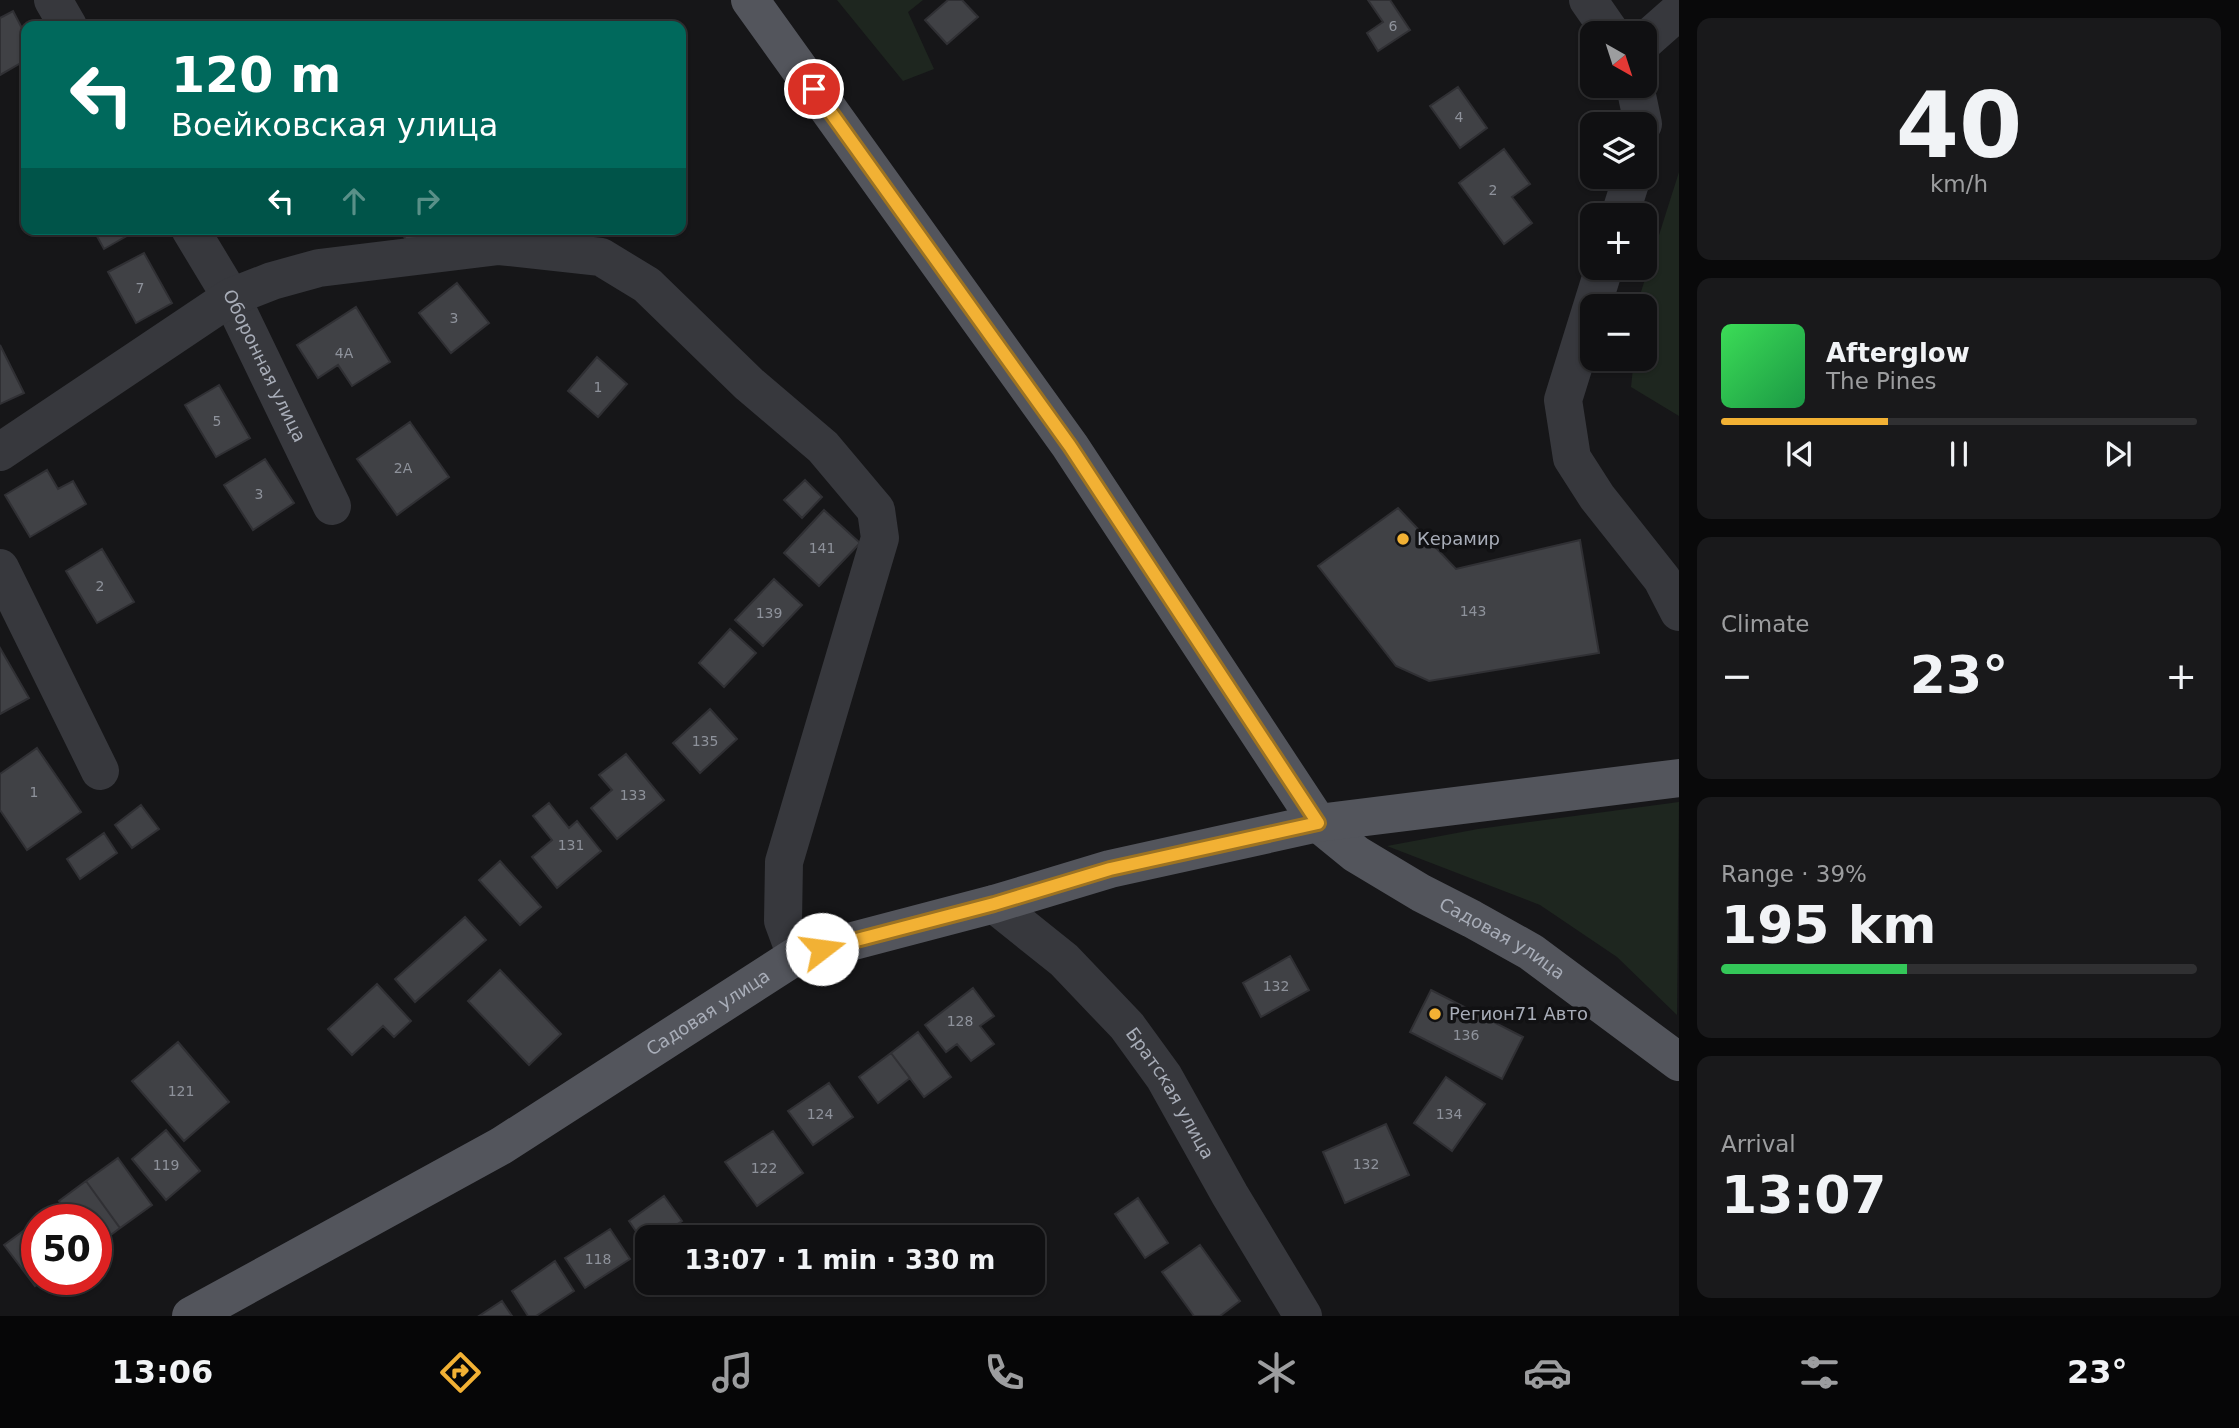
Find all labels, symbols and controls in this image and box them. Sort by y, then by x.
house number: 6 [1389,18,1398,34]
north arrow [1580,21,1657,98]
map controls [1580,21,1657,371]
text: 120 m [171,47,341,104]
icon: left [56,49,147,140]
pin [784,59,844,119]
icon: arrive [795,70,833,108]
text: 40 [1896,73,2022,178]
text: Воейковская улица [171,106,498,144]
house number: 4 [1455,109,1464,125]
button: layers [1580,112,1657,189]
text: km/h [1930,171,1988,197]
icon: left [262,182,300,220]
icon: ahead [335,182,373,220]
icon: right [408,182,446,220]
house number: 2 [1489,182,1497,198]
button: + [1580,203,1657,280]
house number: 7 [136,280,144,296]
street label: Оборонная улица [219,286,311,446]
button: − [1580,294,1657,371]
house number: 3 [450,310,458,326]
text: Afterglow [1826,338,1970,368]
house number: 4А [335,345,354,361]
text: The Pines [1826,368,1937,394]
house number: 1 [594,379,602,395]
house number: 5 [213,413,221,429]
icon: previous [1781,435,1819,473]
icon: pause [1940,435,1978,473]
icon: next [2099,435,2137,473]
house number: 2А [394,460,413,476]
house number: 3 [255,486,263,502]
place label: Керамир [1417,528,1500,549]
marker: Керамир [1395,531,1411,547]
house number: 141 [809,540,835,556]
house number: 2 [96,578,104,594]
house number: 143 [1460,603,1486,619]
house number: 139 [756,605,782,621]
text: Climate [1721,611,1810,637]
text: 23° [1910,645,2008,705]
text: − [1721,654,1753,698]
text: + [2165,654,2197,698]
house number: 135 [692,733,718,749]
house number: 1 [30,784,38,800]
house number: 133 [620,787,646,803]
house number: 131 [558,837,584,853]
text: Range · 39% [1721,861,1867,887]
street label: Садовая улица [1436,893,1569,984]
text: 195 km [1721,895,1936,955]
position arrow [785,912,859,986]
street label: Садовая улица [642,965,773,1060]
house number: 132 [1263,978,1289,994]
place label: Регион71 Авто [1449,1003,1588,1024]
marker: Регион71 Авто [1427,1006,1443,1022]
house number: 128 [947,1013,973,1029]
street label: Братская улица [1122,1023,1219,1163]
house number: 136 [1453,1027,1479,1043]
house number: 121 [168,1083,194,1099]
house number: 124 [807,1106,833,1122]
house number: 134 [1436,1106,1462,1122]
text: Arrival [1721,1131,1796,1157]
house number: 132 [1353,1156,1379,1172]
house number: 119 [153,1157,179,1173]
house number: 122 [751,1160,777,1176]
text: 13:07 [1721,1165,1887,1225]
speed limit sign: 50 [21,1204,112,1295]
text: 13:07 · 1 min · 330 m [685,1245,995,1275]
house number: 118 [585,1251,611,1267]
icon: directions [436,1348,485,1397]
icon: music [708,1348,757,1397]
icon: phone [980,1348,1029,1397]
icon: climate [1252,1348,1301,1397]
icon: car [1523,1348,1572,1397]
icon: filters [1795,1348,1844,1397]
text: 13:06 [111,1353,213,1391]
text: 23° [2067,1353,2127,1391]

